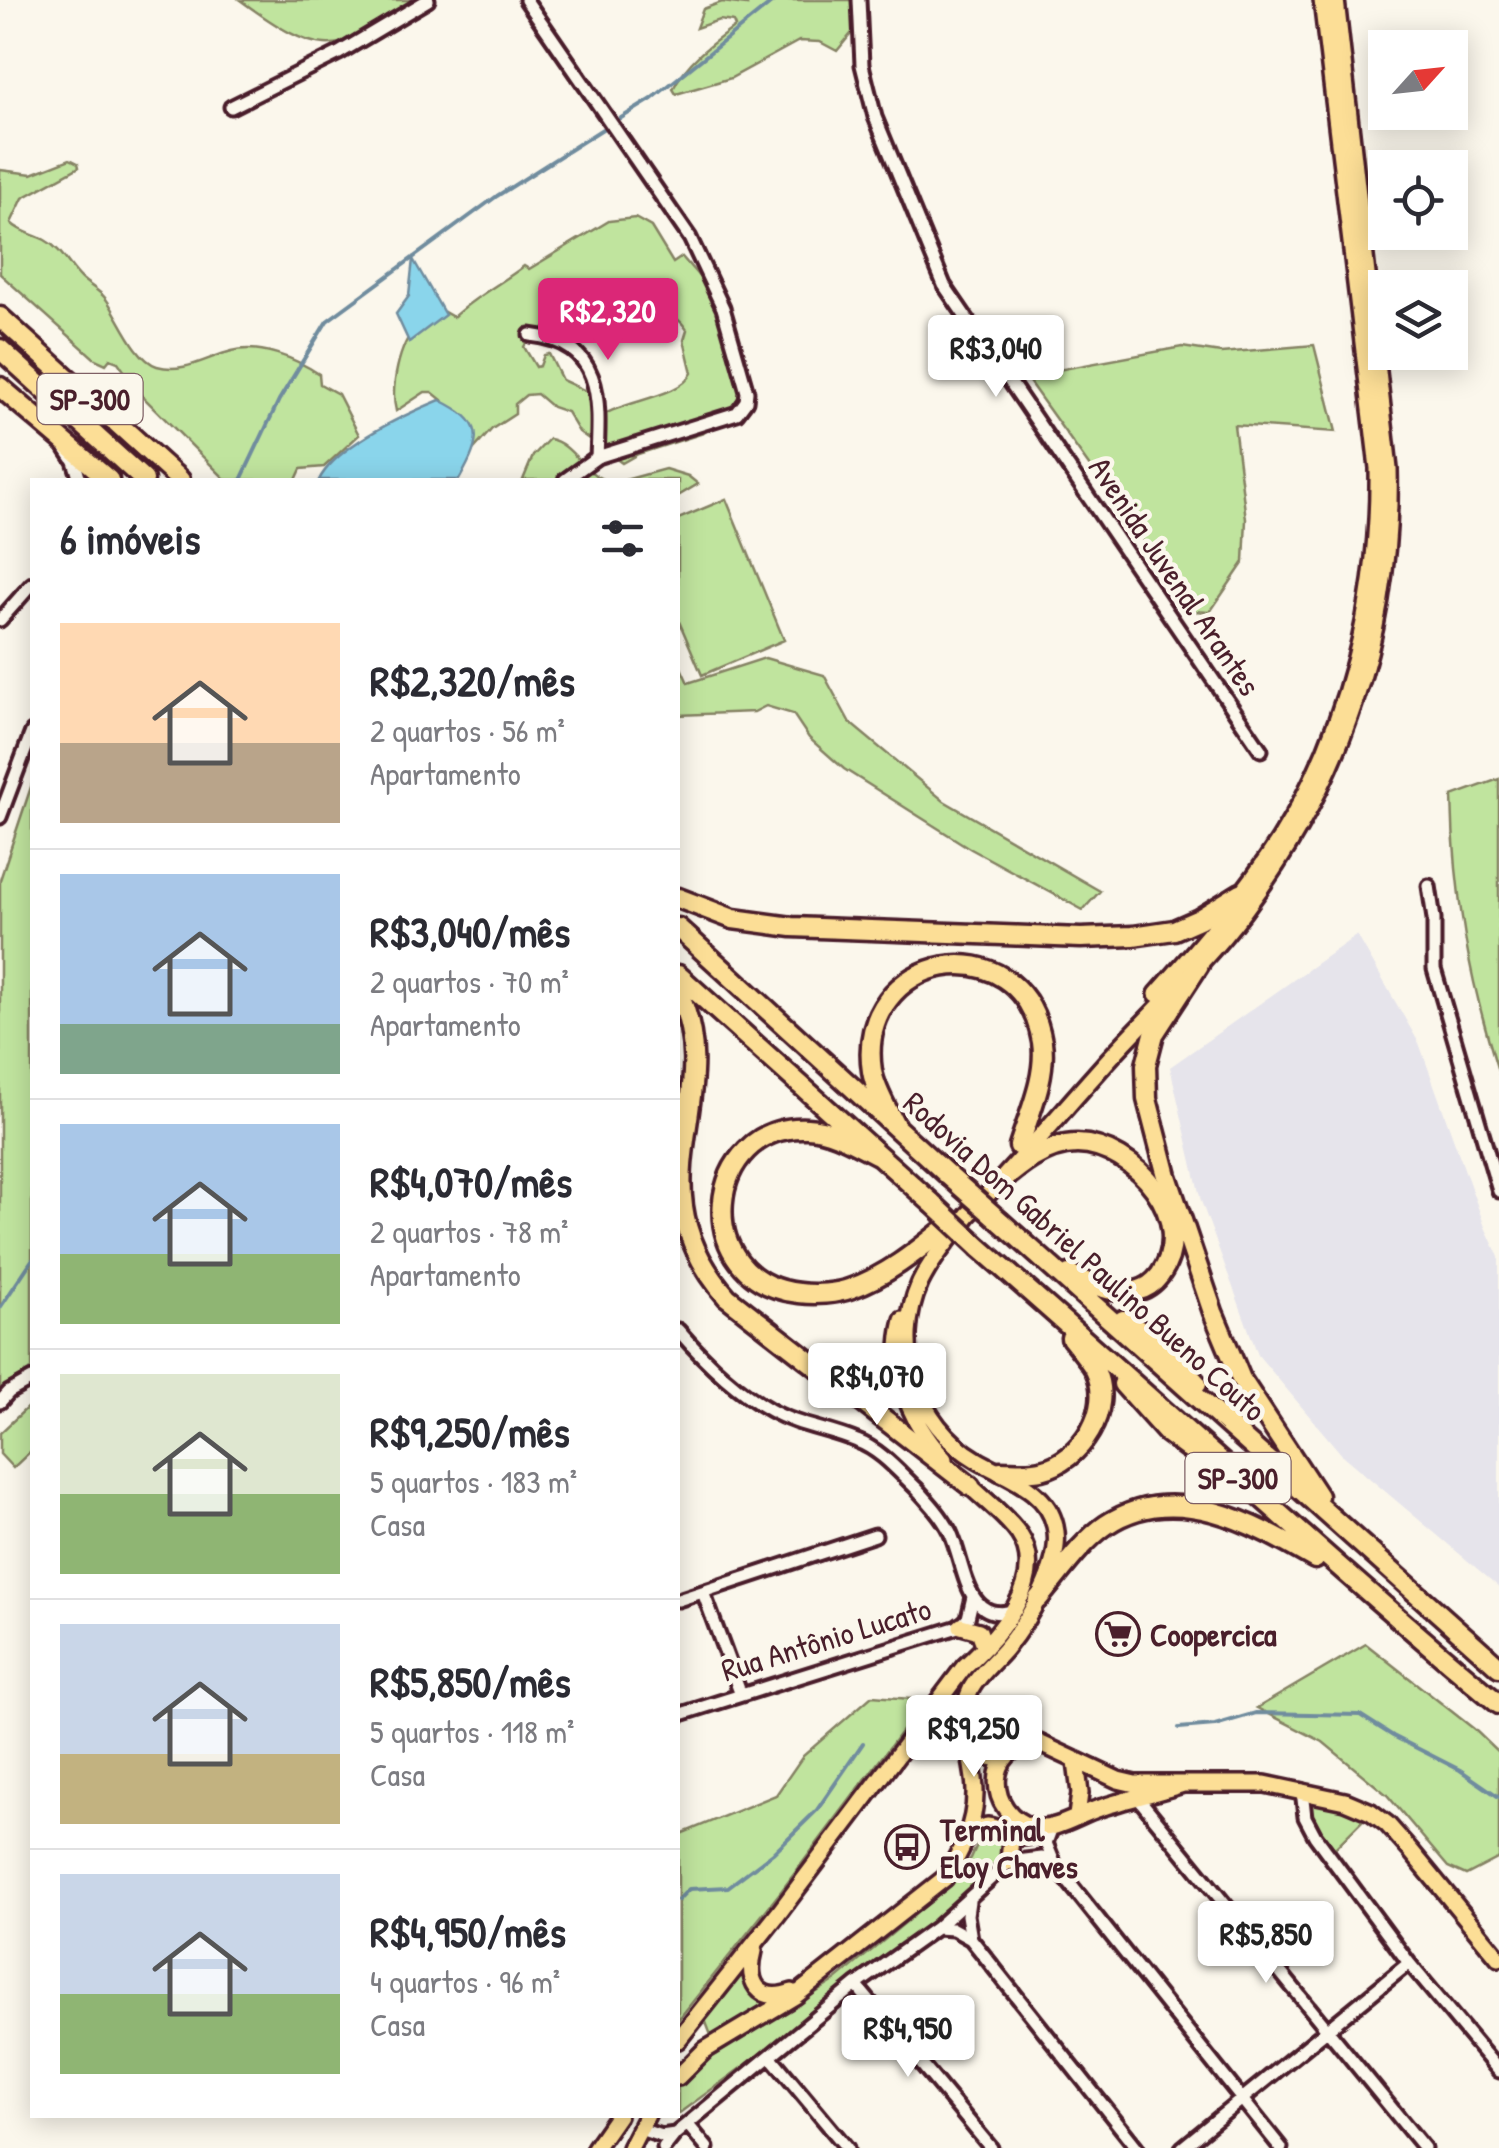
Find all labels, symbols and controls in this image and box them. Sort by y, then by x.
north arrow [1368,30,1468,130]
map controls [1368,30,1468,370]
button: locate [1368,150,1468,250]
button: layers [1368,270,1468,370]
pin: R$2,320 [516,278,700,363]
text: R$2,320 [560,289,656,332]
pin: R$3,040 [904,315,1088,400]
text: R$3,040 [950,326,1042,369]
road number: SP-300 [38,374,142,424]
street label: Avenida Juvenal Arantes [1079,448,1271,704]
text: 6 imóveis [60,510,200,567]
icon: filters [595,511,650,566]
text: R$2,320/mês [370,652,575,709]
icon: home [140,663,260,783]
text: 2 quartos · 56 m² [370,709,565,752]
text: Apartamento [370,752,521,795]
text: R$3,040/mês [370,903,570,960]
icon: home [140,914,260,1034]
text: 2 quartos · 70 m² [370,960,569,1003]
text: Apartamento [370,1003,521,1046]
street label: Rodovia Dom Gabriel Paulino Bueno Couto [895,1081,1276,1431]
text: R$4,070/mês [370,1153,572,1210]
icon: home [140,1164,260,1284]
text: 2 quartos · 78 m² [370,1210,568,1253]
text: Apartamento [370,1253,521,1296]
pin: R$4,070 [785,1343,969,1428]
text: R$4,070 [830,1354,924,1397]
text: R$9,250/mês [370,1403,570,1460]
icon: home [140,1414,260,1534]
road number: SP-300 [1186,1453,1290,1503]
text: 5 quartos · 183 m² [370,1460,577,1503]
text: Casa [370,1503,425,1546]
street label: Rua Antônio Lucato [716,1587,936,1691]
supermarket icon: Coopercica [1095,1611,1141,1657]
place label: Coopercica [1150,1613,1277,1657]
text: R$5,850/mês [370,1653,571,1710]
icon: home [140,1664,260,1784]
pin: R$9,250 [882,1695,1066,1780]
text: R$9,250 [928,1706,1020,1749]
text: 5 quartos · 118 m² [370,1710,574,1753]
text: Casa [370,1753,425,1796]
place label: Terminal Eloy Chaves [939,1808,1078,1889]
bus stop icon: Terminal Eloy Chaves [884,1824,930,1870]
pin: R$5,850 [1174,1901,1358,1986]
text: R$4,950/mês [370,1903,566,1960]
text: R$5,850 [1220,1912,1312,1955]
icon: home [140,1914,260,2034]
text: 4 quartos · 96 m² [370,1960,560,2003]
pin: R$4,950 [816,1995,1000,2080]
text: Casa [370,2003,425,2046]
text: R$4,950 [864,2006,952,2049]

